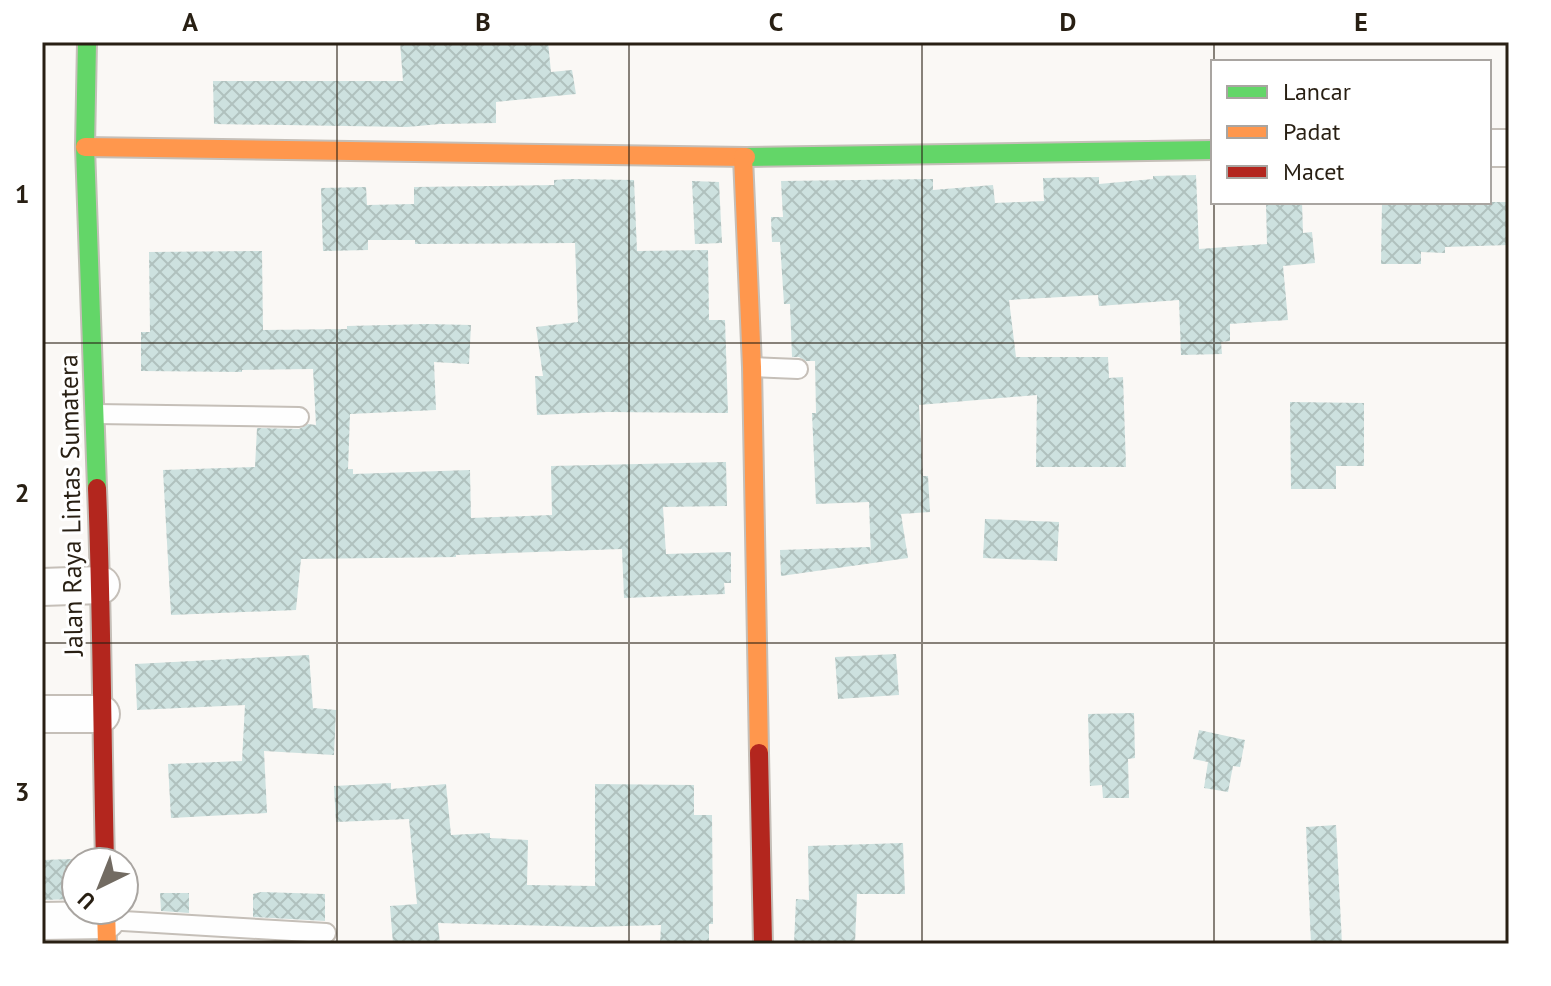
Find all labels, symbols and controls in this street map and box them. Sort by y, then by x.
text: A [182,5,198,38]
text: B [475,5,491,38]
text: C [769,5,783,38]
text: D [1060,5,1076,38]
text: E [1354,5,1368,38]
legend [1211,60,1491,204]
text: Lancar [1283,76,1351,107]
text: Padat [1283,116,1340,147]
text: Macet [1283,156,1345,187]
text: 1 [15,177,29,210]
street label: Jalan Raya Lintas Sumatera [51,354,90,657]
text: 2 [15,476,29,509]
text: 3 [15,775,29,808]
north arrow [60,846,140,926]
text: U [72,886,101,916]

